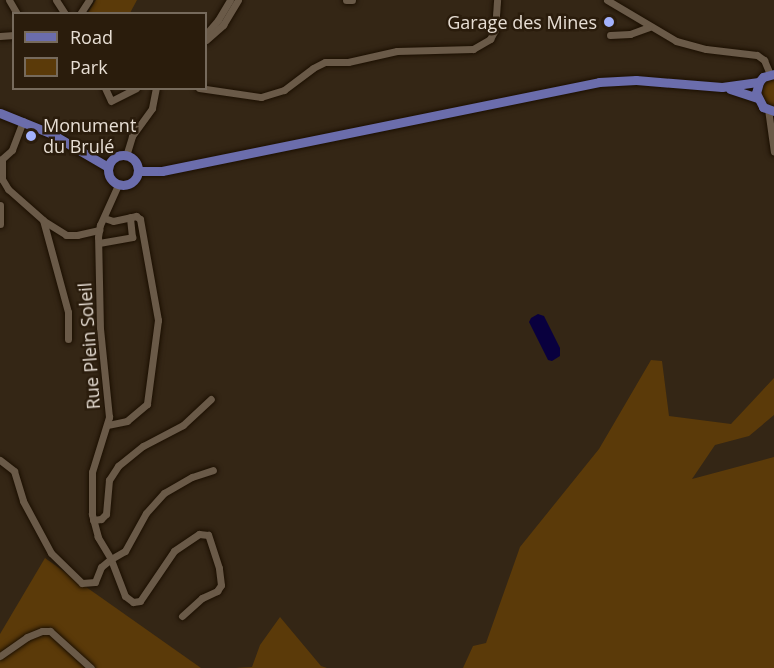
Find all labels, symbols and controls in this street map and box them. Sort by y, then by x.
place label: Garage des Mines [447,11,597,33]
legend [12,12,207,90]
marker: Garage des Mines [602,15,616,29]
text: Road [70,25,113,49]
text: Park [70,55,108,79]
place label: Monument du Brulé [43,115,136,158]
marker: Monument du Brulé [24,129,38,143]
street label: Rue Plein Soleil [74,282,104,410]

